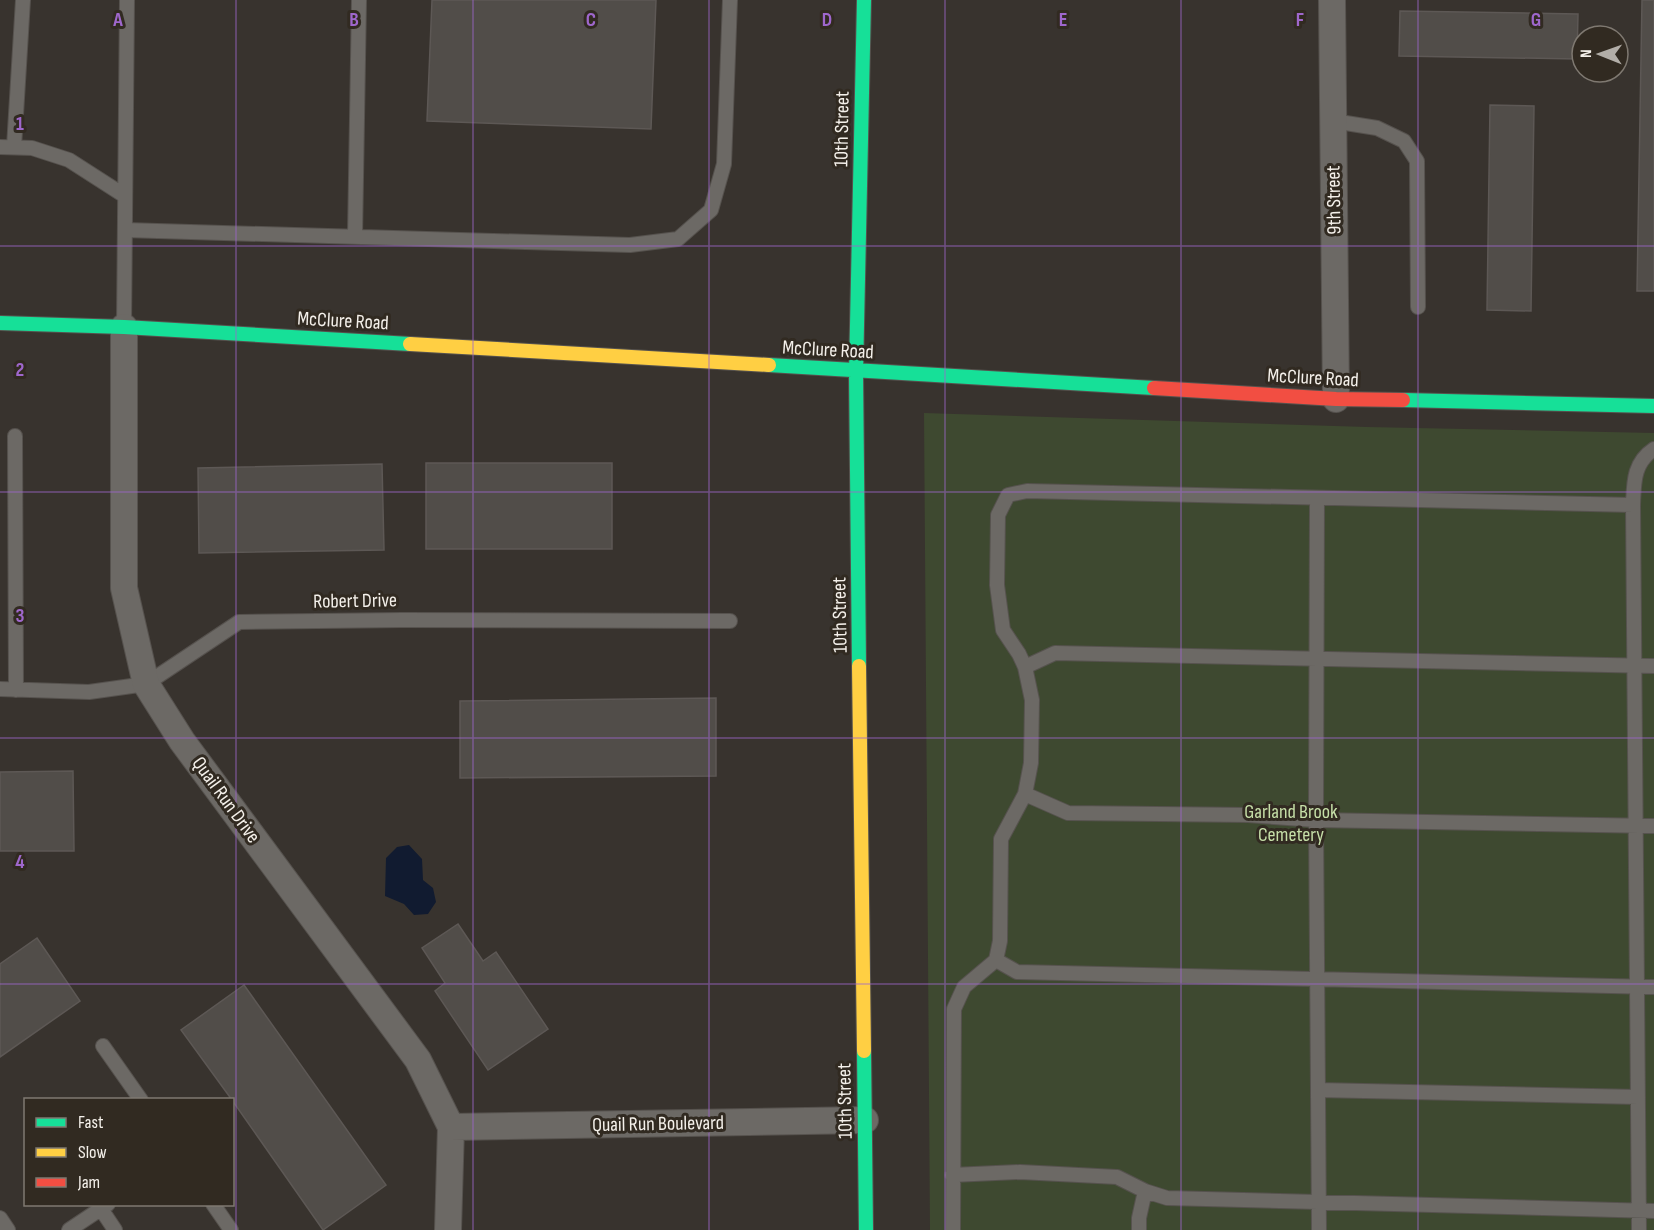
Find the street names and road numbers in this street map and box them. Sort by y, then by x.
street label: 10th Street [829,91,855,167]
street label: 9th Street [1321,165,1347,235]
street label: McClure Road [297,307,389,335]
street label: McClure Road [782,336,874,364]
street label: McClure Road [1267,364,1359,392]
street label: 10th Street [827,577,853,653]
street label: Robert Drive [313,588,397,614]
street label: Quail Run Drive [187,752,265,848]
street label: 10th Street [832,1063,858,1139]
street label: Quail Run Boulevard [592,1111,724,1137]

